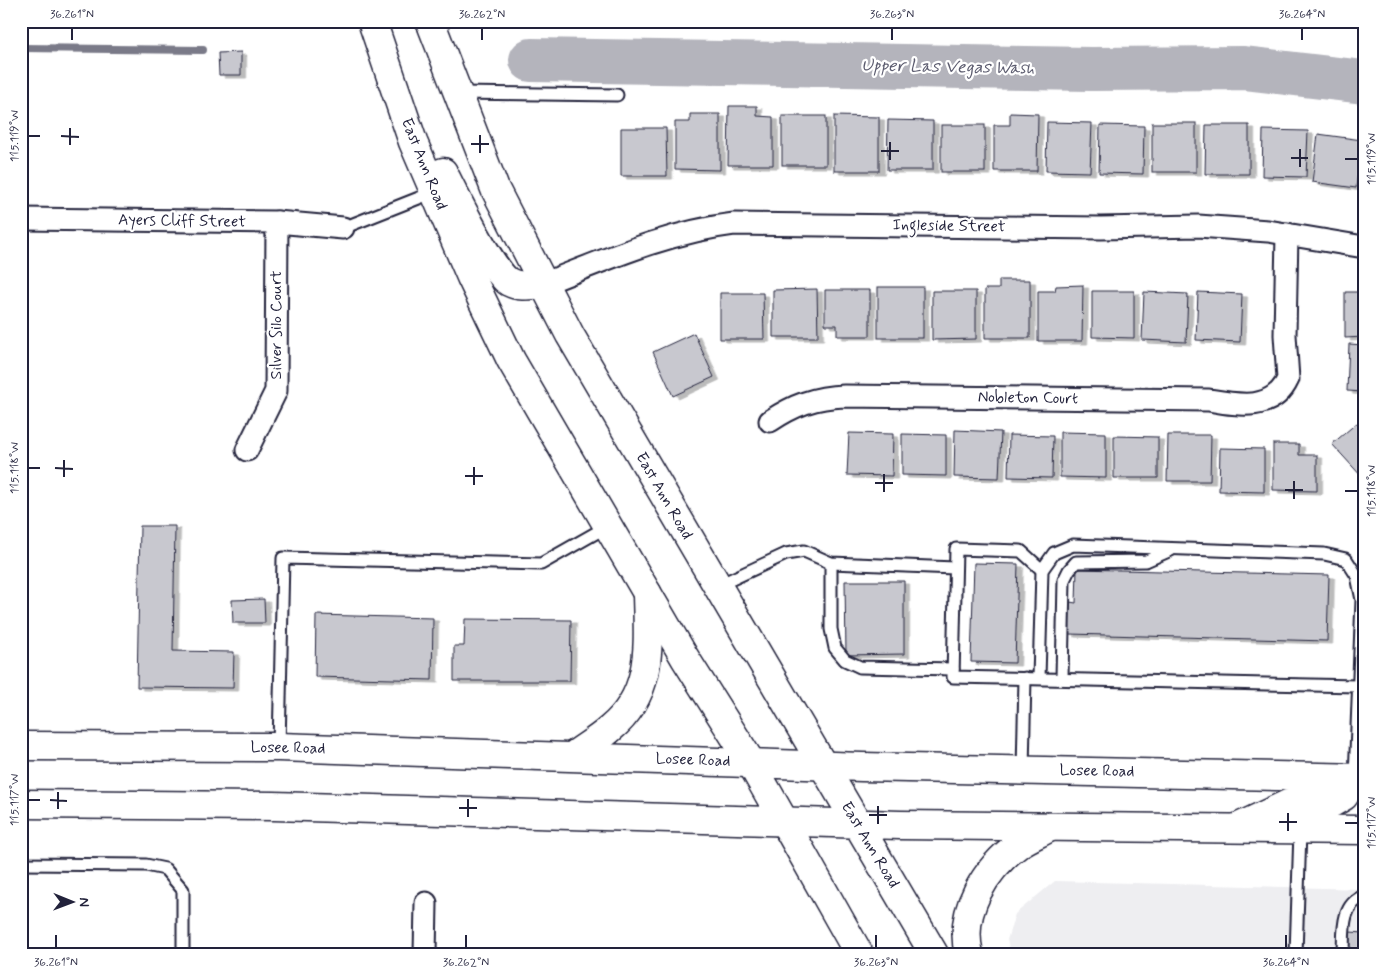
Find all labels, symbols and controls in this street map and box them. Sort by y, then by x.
text: 36.261°N [50,7,94,23]
text: 36.262°N [459,7,505,23]
text: 36.263°N [870,7,914,23]
text: 36.264°N [1279,7,1325,23]
water label: Upper Las Vegas Wash [861,53,1035,81]
text: 115.119°W [7,110,23,162]
street label: East Ann Road [396,115,452,213]
text: 115.119°W [1364,133,1380,185]
street label: Ayers Cliff Street [118,209,246,233]
street label: Ingleside Street [892,215,1006,238]
street label: Silver Silo Court [266,270,287,379]
street label: Nobleton Court [978,387,1078,409]
text: 115.118°W [7,442,23,494]
street label: East Ann Road [631,449,697,543]
text: 115.118°W [1364,465,1380,517]
street label: Losee Road [250,737,326,759]
street label: Losee Road [655,748,731,772]
street label: Losee Road [1059,760,1135,782]
text: 115.117°W [7,774,23,826]
text: 115.117°W [1364,797,1380,849]
street label: East Ann Road [836,798,904,892]
north arrow [48,878,98,928]
text: N [75,897,93,907]
text: 36.261°N [34,955,78,971]
text: 36.262°N [443,955,489,971]
text: 36.263°N [854,955,898,971]
text: 36.264°N [1263,955,1309,971]

